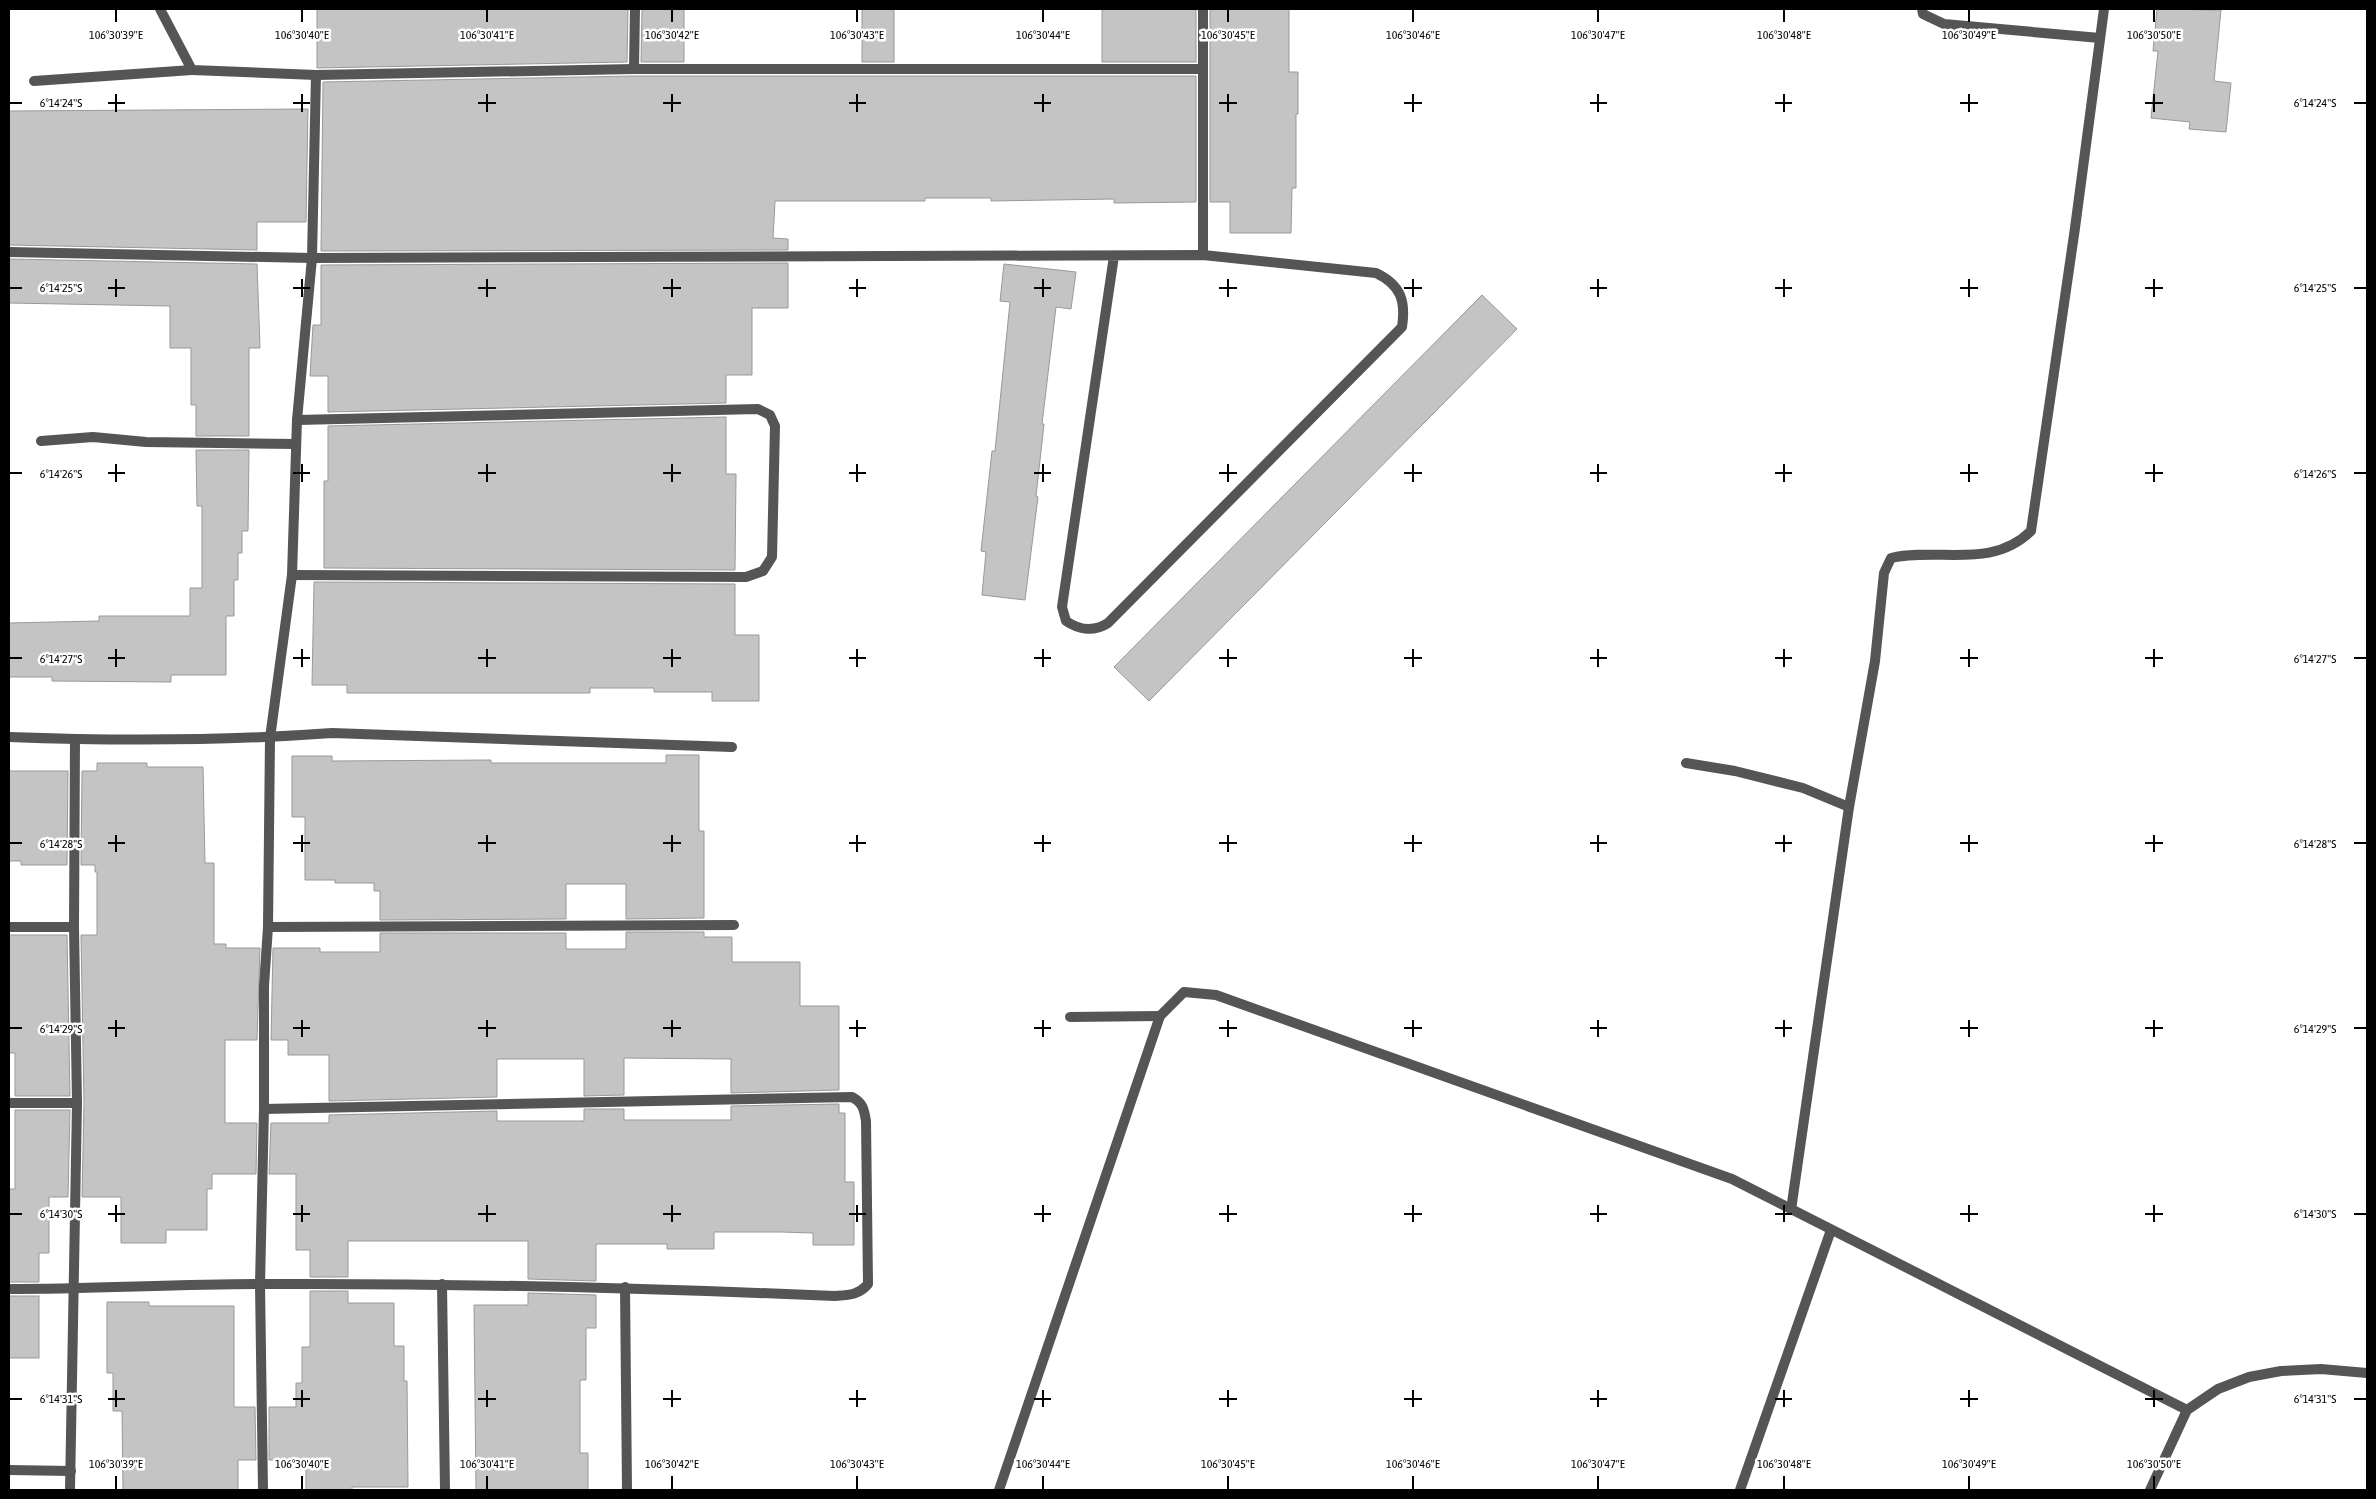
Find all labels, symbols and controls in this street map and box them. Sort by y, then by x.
text: 106°30'39"E [89,28,143,42]
text: 106°30'40"E [275,28,329,42]
text: 106°30'41"E [460,28,514,42]
text: 106°30'42"E [645,28,699,42]
text: 106°30'43"E [830,28,884,42]
text: 106°30'44"E [1016,28,1070,42]
text: 106°30'45"E [1201,28,1255,42]
text: 106°30'46"E [1386,28,1440,42]
text: 106°30'47"E [1571,28,1625,42]
text: 106°30'48"E [1757,28,1811,42]
text: 106°30'49"E [1942,28,1996,42]
text: 106°30'50"E [2127,28,2181,42]
text: 6°14'24"S [40,96,82,110]
text: 6°14'24"S [2294,96,2336,110]
text: 6°14'25"S [40,281,82,295]
text: 6°14'25"S [2294,281,2336,295]
text: 6°14'26"S [40,467,82,481]
text: 6°14'26"S [2294,467,2336,481]
text: 6°14'27"S [40,652,82,666]
text: 6°14'27"S [2294,652,2336,666]
text: 6°14'28"S [40,837,82,851]
text: 6°14'28"S [2294,837,2336,851]
text: 6°14'29"S [40,1022,82,1036]
text: 6°14'29"S [2294,1022,2336,1036]
text: 6°14'30"S [40,1207,82,1221]
text: 6°14'30"S [2294,1207,2336,1221]
text: 6°14'31"S [40,1392,82,1406]
text: 6°14'31"S [2294,1392,2336,1406]
text: 106°30'39"E [89,1457,143,1471]
text: 106°30'40"E [275,1457,329,1471]
text: 106°30'41"E [460,1457,514,1471]
text: 106°30'42"E [645,1457,699,1471]
text: 106°30'43"E [830,1457,884,1471]
text: 106°30'44"E [1016,1457,1070,1471]
text: 106°30'45"E [1201,1457,1255,1471]
text: 106°30'46"E [1386,1457,1440,1471]
text: 106°30'47"E [1571,1457,1625,1471]
text: 106°30'48"E [1757,1457,1811,1471]
text: 106°30'49"E [1942,1457,1996,1471]
text: 106°30'50"E [2127,1457,2181,1471]

